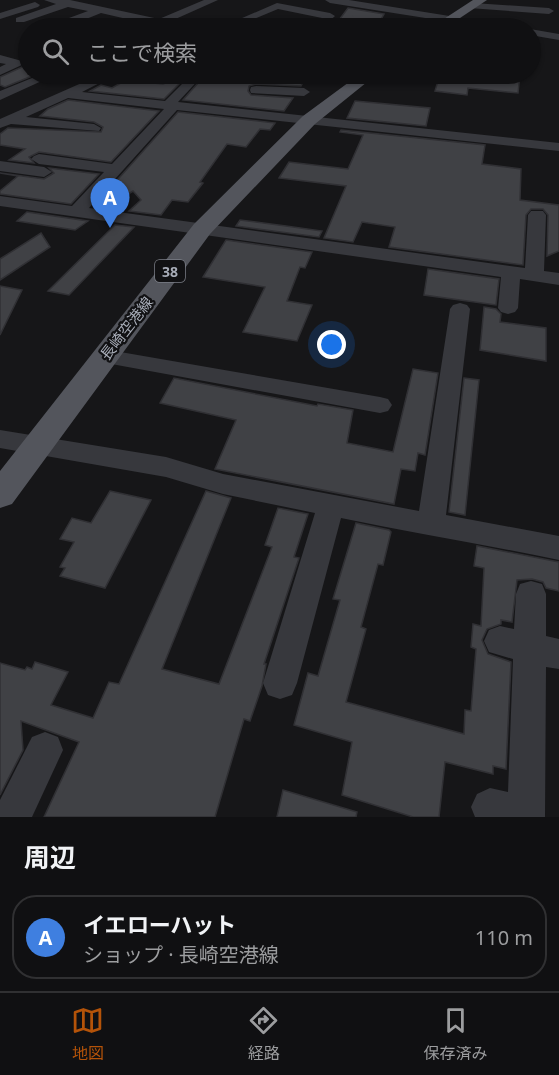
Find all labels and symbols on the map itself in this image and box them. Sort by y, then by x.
pin: A [90,178,130,228]
road number: 38 [155,260,185,282]
street label: 長崎空港線 [95,292,157,364]
your location [317,330,346,359]

